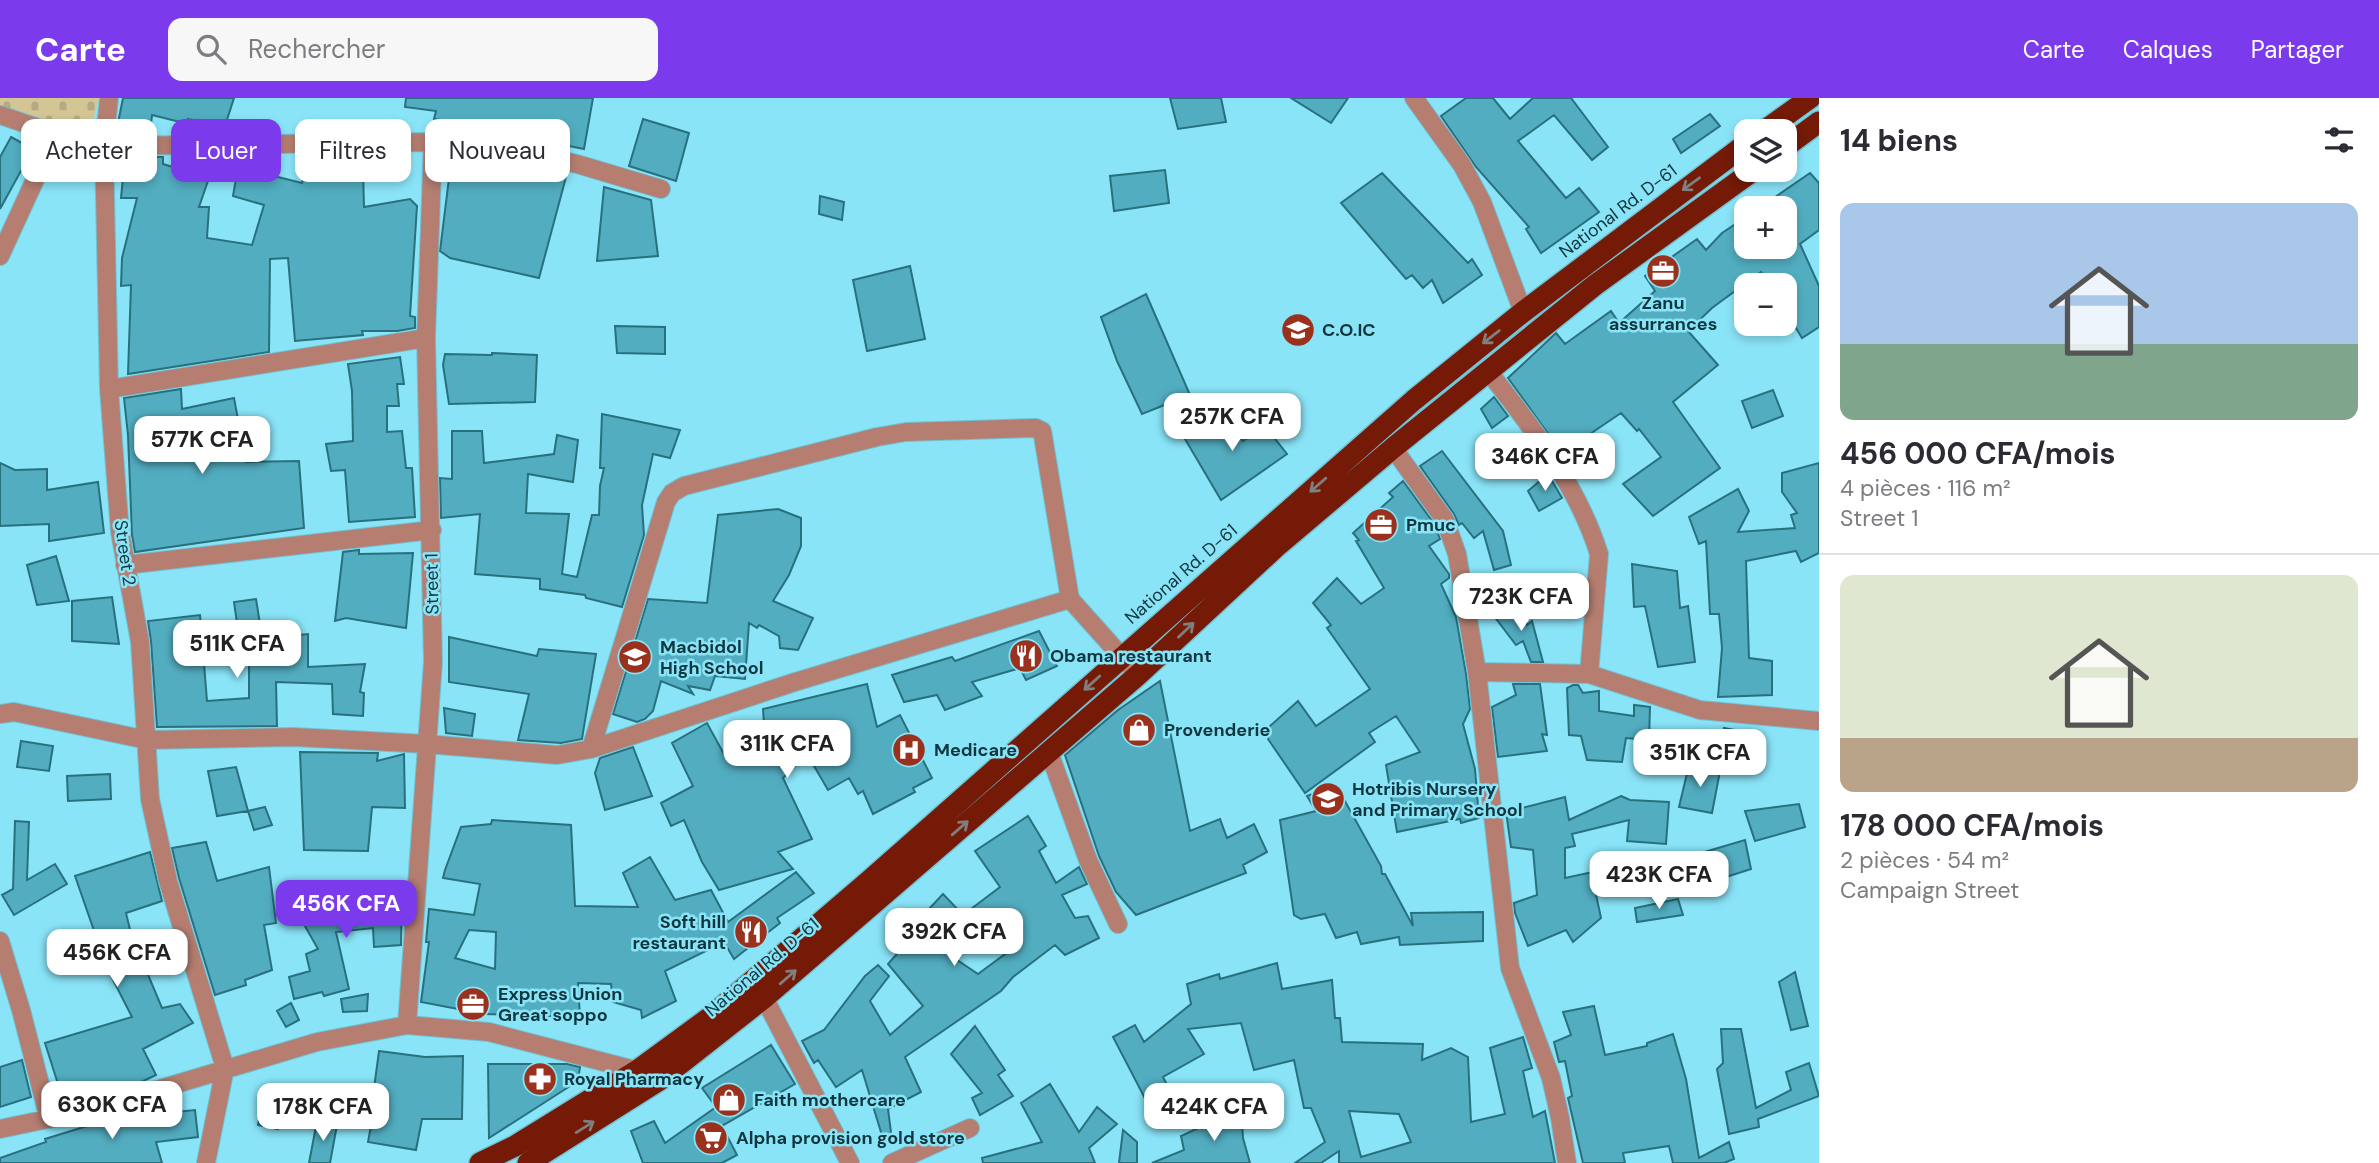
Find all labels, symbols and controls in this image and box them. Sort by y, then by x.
search box [168,18,658,81]
text: Carte [35,28,126,71]
icon: search [192,30,230,68]
text: Rechercher [248,32,385,66]
text: Carte [2023,34,2085,65]
text: Calques [2123,34,2213,65]
text: Partager [2251,34,2344,65]
chip: Acheter [21,119,157,182]
chip: Louer [171,119,281,182]
chip: Filtres [295,119,411,182]
chip: Nouveau [425,119,570,182]
map controls [1734,119,1797,336]
button: layers [1734,119,1797,182]
text: 14 biens [1840,121,1958,160]
icon: filters [2320,121,2358,159]
street label: National Rd. D-61 [1554,159,1682,263]
one-way arrow [1682,177,1701,191]
button: + [1734,196,1797,259]
icon: home [2036,248,2162,374]
office icon: Zanu assurrances [1644,252,1682,290]
button: − [1734,273,1797,336]
place label: Zanu assurrances [1609,291,1717,336]
school or university icon: C.O.IC [1279,311,1317,349]
place label: C.O.IC [1322,318,1376,342]
one-way arrow [1482,329,1501,344]
pin: 257K CFA [1160,394,1304,453]
text: 257K CFA [1180,401,1284,431]
pin: 577K CFA [130,416,274,476]
text: 577K CFA [150,424,254,454]
pin: 346K CFA [1473,434,1617,493]
text: 456 000 CFA/mois [1840,434,2115,473]
text: 346K CFA [1491,441,1599,471]
text: 4 pièces · 116 m² [1840,473,2011,503]
one-way arrow [1309,477,1327,493]
text: Street 1 [1840,503,1918,533]
office icon: Pmuc [1362,506,1400,544]
place label: Pmuc [1406,513,1456,537]
street label: National Rd. D-61 [1120,518,1242,630]
street label: Street 2 [109,519,141,587]
street label: Street 1 [419,553,445,615]
pin: 723K CFA [1449,574,1593,633]
text: 723K CFA [1469,581,1573,611]
pin: 511K CFA [165,620,309,680]
icon: home [2036,620,2162,746]
one-way arrow [1177,621,1194,638]
text: 511K CFA [189,628,285,658]
place label: Macbidol High School [660,635,764,680]
restaurant icon: Obama restaurant [1007,637,1045,675]
school or university icon: Macbidol High School [616,638,654,676]
place label: Obama restaurant [1050,644,1212,668]
one-way arrow [1083,675,1101,691]
shop icon: Provenderie [1120,711,1158,749]
place label: Provenderie [1164,718,1270,742]
pin: 311K CFA [715,720,859,780]
text: 311K CFA [739,728,835,758]
pin: 351K CFA [1628,730,1772,789]
hospital icon: Medicare [890,731,928,769]
text: 351K CFA [1649,737,1751,767]
place label: Medicare [934,738,1017,762]
place label: Hotribis Nursery and Primary School [1352,777,1523,822]
school or university icon: Hotribis Nursery and Primary School [1309,780,1347,818]
text: 178 000 CFA/mois [1840,806,2104,845]
one-way arrow [951,820,969,836]
text: 2 pièces · 54 m² [1840,845,2009,875]
pin: 423K CFA [1587,852,1731,911]
text: 423K CFA [1606,859,1712,889]
text: Campaign Street [1840,875,2019,905]
pin: 456K CFA [274,880,418,940]
text: 456K CFA [292,888,400,918]
pin: 392K CFA [882,908,1026,968]
place label: Soft hill restaurant [632,910,726,955]
street label: National Rd. D-61 [700,912,824,1022]
restaurant icon: Soft hill restaurant [732,913,770,951]
text: 392K CFA [901,916,1007,946]
pin: 456K CFA [45,930,189,989]
text: 456K CFA [63,937,171,967]
one-way arrow [779,969,797,985]
place label: Express Union Great soppo [498,982,622,1027]
office icon: Express Union Great soppo [454,985,492,1023]
pharmacy icon: Royal Pharmacy [521,1060,559,1098]
place label: Royal Pharmacy [564,1067,704,1091]
shop icon: Faith mothercare [710,1081,748,1119]
pin: 630K CFA [40,1082,184,1141]
pin: 178K CFA [251,1084,395,1143]
pin: 424K CFA [1142,1084,1286,1143]
place label: Faith mothercare [754,1088,906,1112]
text: 630K CFA [57,1089,167,1119]
text: 178K CFA [273,1091,373,1121]
text: 424K CFA [1160,1091,1268,1121]
one-way arrow [575,1119,595,1133]
supermarket icon: Alpha provision gold store [692,1119,730,1157]
place label: Alpha provision gold store [736,1126,965,1150]

